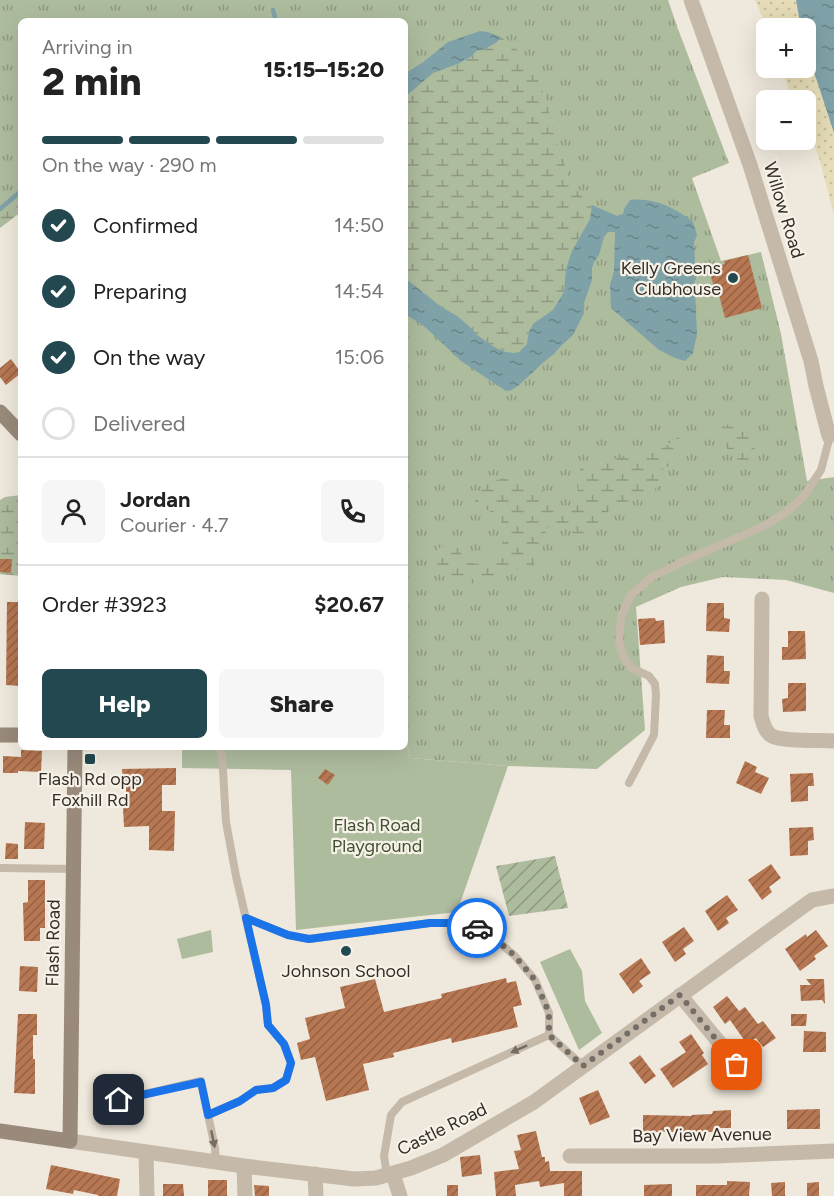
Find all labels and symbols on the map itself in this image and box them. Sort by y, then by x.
street label: Willow Road [759,159,809,261]
place label: Kelly Greens Clubhouse [621,257,721,300]
marker: Kelly Greens Clubhouse [726,271,740,285]
marker: Flash Rd opp Foxhill Rd [83,752,97,766]
place label: Flash Rd opp Foxhill Rd [38,768,142,811]
park label: Flash Road Playground [332,814,422,857]
courier [447,898,507,958]
street label: Flash Road [41,899,65,987]
marker: Johnson School [339,944,353,958]
place label: Johnson School [282,960,410,982]
pin [711,1039,762,1090]
one-way arrow [509,1044,527,1054]
pin [93,1074,144,1125]
street label: Castle Road [394,1098,490,1160]
street label: Bay View Avenue [632,1123,772,1147]
one-way arrow [209,1129,218,1148]

